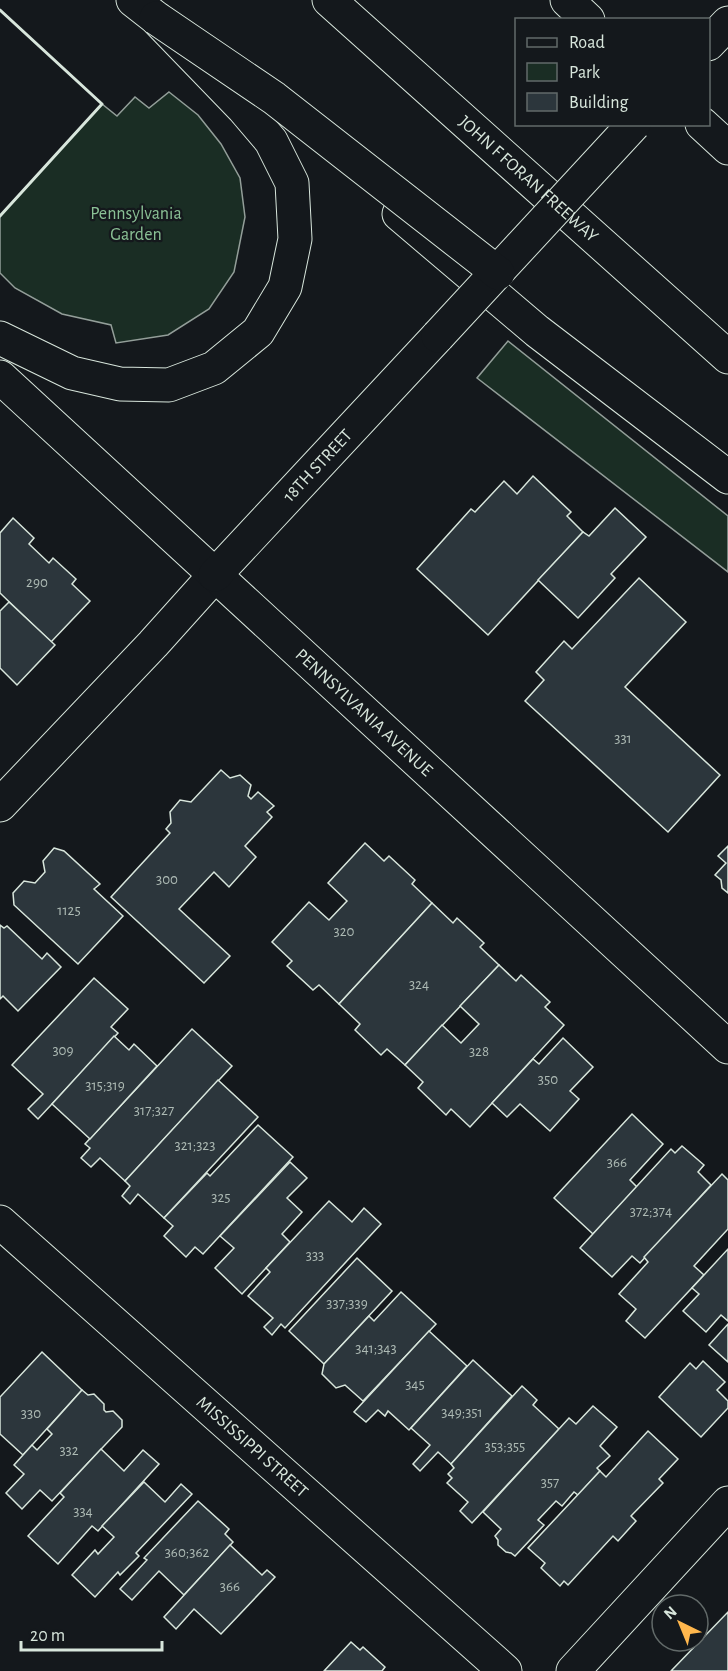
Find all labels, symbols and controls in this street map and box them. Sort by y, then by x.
legend [515,18,710,126]
text: Road [569,34,605,52]
text: Park [569,64,601,82]
text: Building [569,94,629,112]
street label: JOHN F FORAN FREEWAY [455,113,601,246]
park label: Pennsylvania Garden [90,205,182,244]
street label: 18TH STREET [280,426,356,506]
house number: 290 [26,575,48,590]
street label: PENNSYLVANIA AVENUE [292,646,436,780]
house number: 331 [614,731,632,746]
house number: 300 [156,872,178,887]
house number: 1125 [57,903,81,918]
house number: 320 [334,924,355,939]
house number: 324 [409,977,429,992]
house number: 309 [52,1043,74,1058]
house number: 328 [469,1044,489,1059]
house number: 350 [538,1072,558,1087]
house number: 315;319 [85,1078,125,1093]
house number: 317;327 [134,1103,174,1118]
house number: 321;323 [175,1138,215,1153]
house number: 366 [607,1155,627,1170]
house number: 325 [211,1190,231,1205]
house number: 372;374 [630,1204,672,1219]
house number: 333 [306,1248,324,1263]
house number: 337;339 [326,1296,368,1311]
house number: 341;343 [355,1341,397,1356]
house number: 345 [405,1377,425,1392]
street label: MISSISSIPPI STREET [193,1393,311,1502]
house number: 349;351 [441,1405,483,1420]
house number: 330 [21,1406,41,1421]
house number: 353;355 [485,1439,525,1454]
house number: 332 [59,1443,79,1458]
house number: 357 [541,1475,559,1490]
house number: 334 [73,1504,93,1519]
house number: 360;362 [165,1545,209,1560]
house number: 366 [220,1579,240,1594]
north arrow [650,1593,710,1653]
text: N [661,1603,680,1622]
scale bar [21,1614,162,1652]
text: 20 m [30,1627,65,1645]

